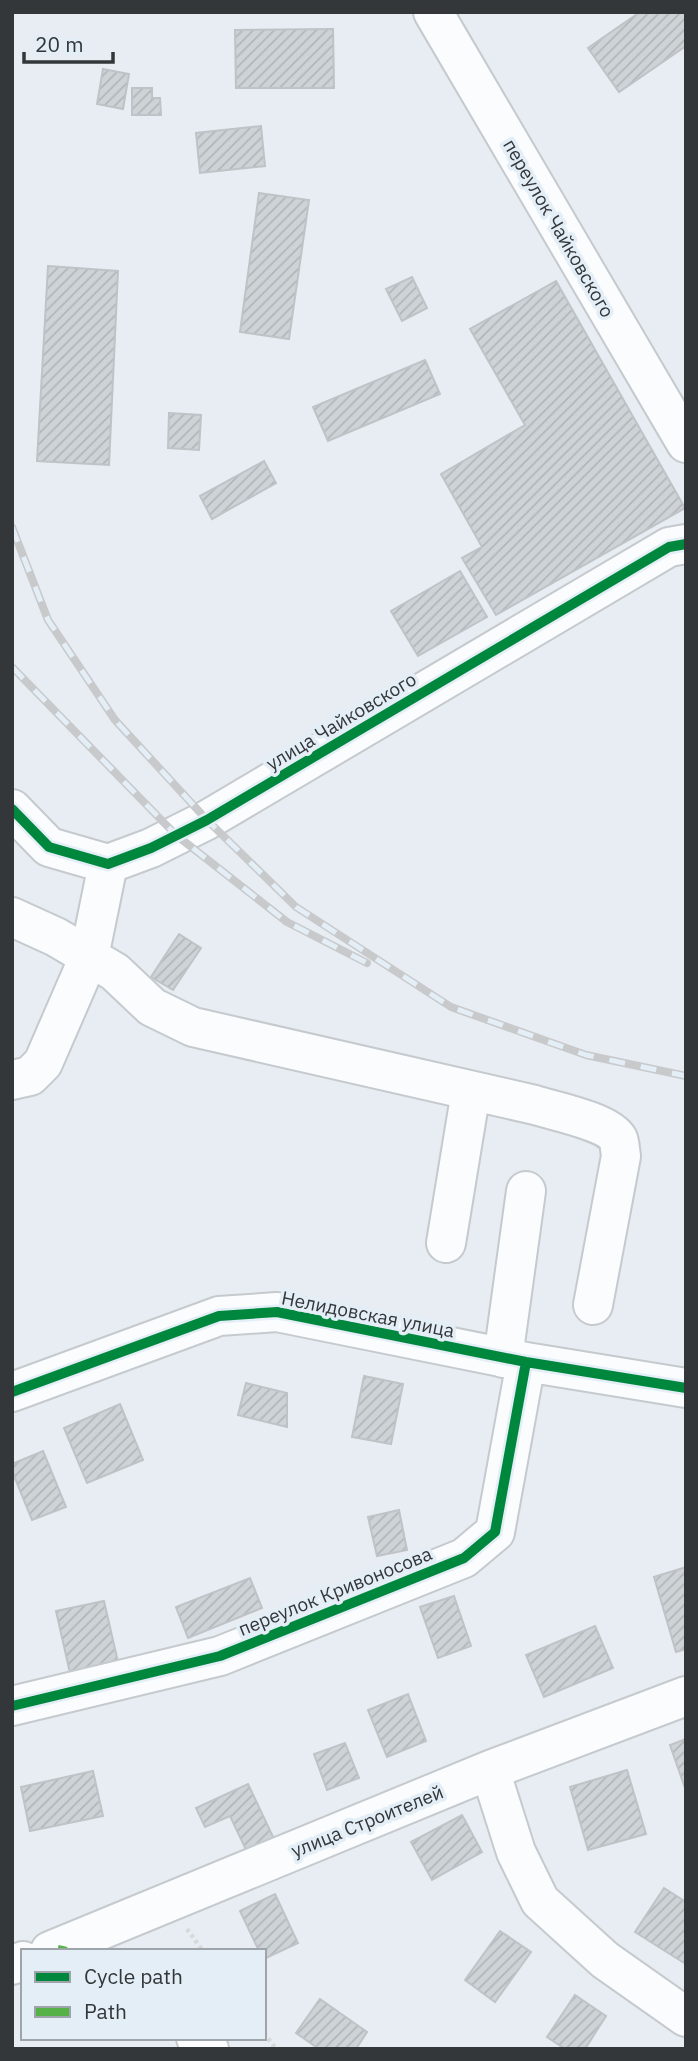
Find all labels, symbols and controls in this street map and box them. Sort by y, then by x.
scale bar [24,21,114,65]
text: 20 m [35,30,84,58]
street label: переулок Чайковского [498,135,620,321]
street label: улица Чайковского [262,667,420,775]
street label: Нелидовская улица [280,1285,456,1343]
street label: переулок Кривоносова [235,1541,435,1641]
street label: улица Строителей [287,1779,447,1863]
legend [21,1949,266,2040]
text: Cycle path [84,1962,183,1990]
text: Path [84,1997,127,2025]

